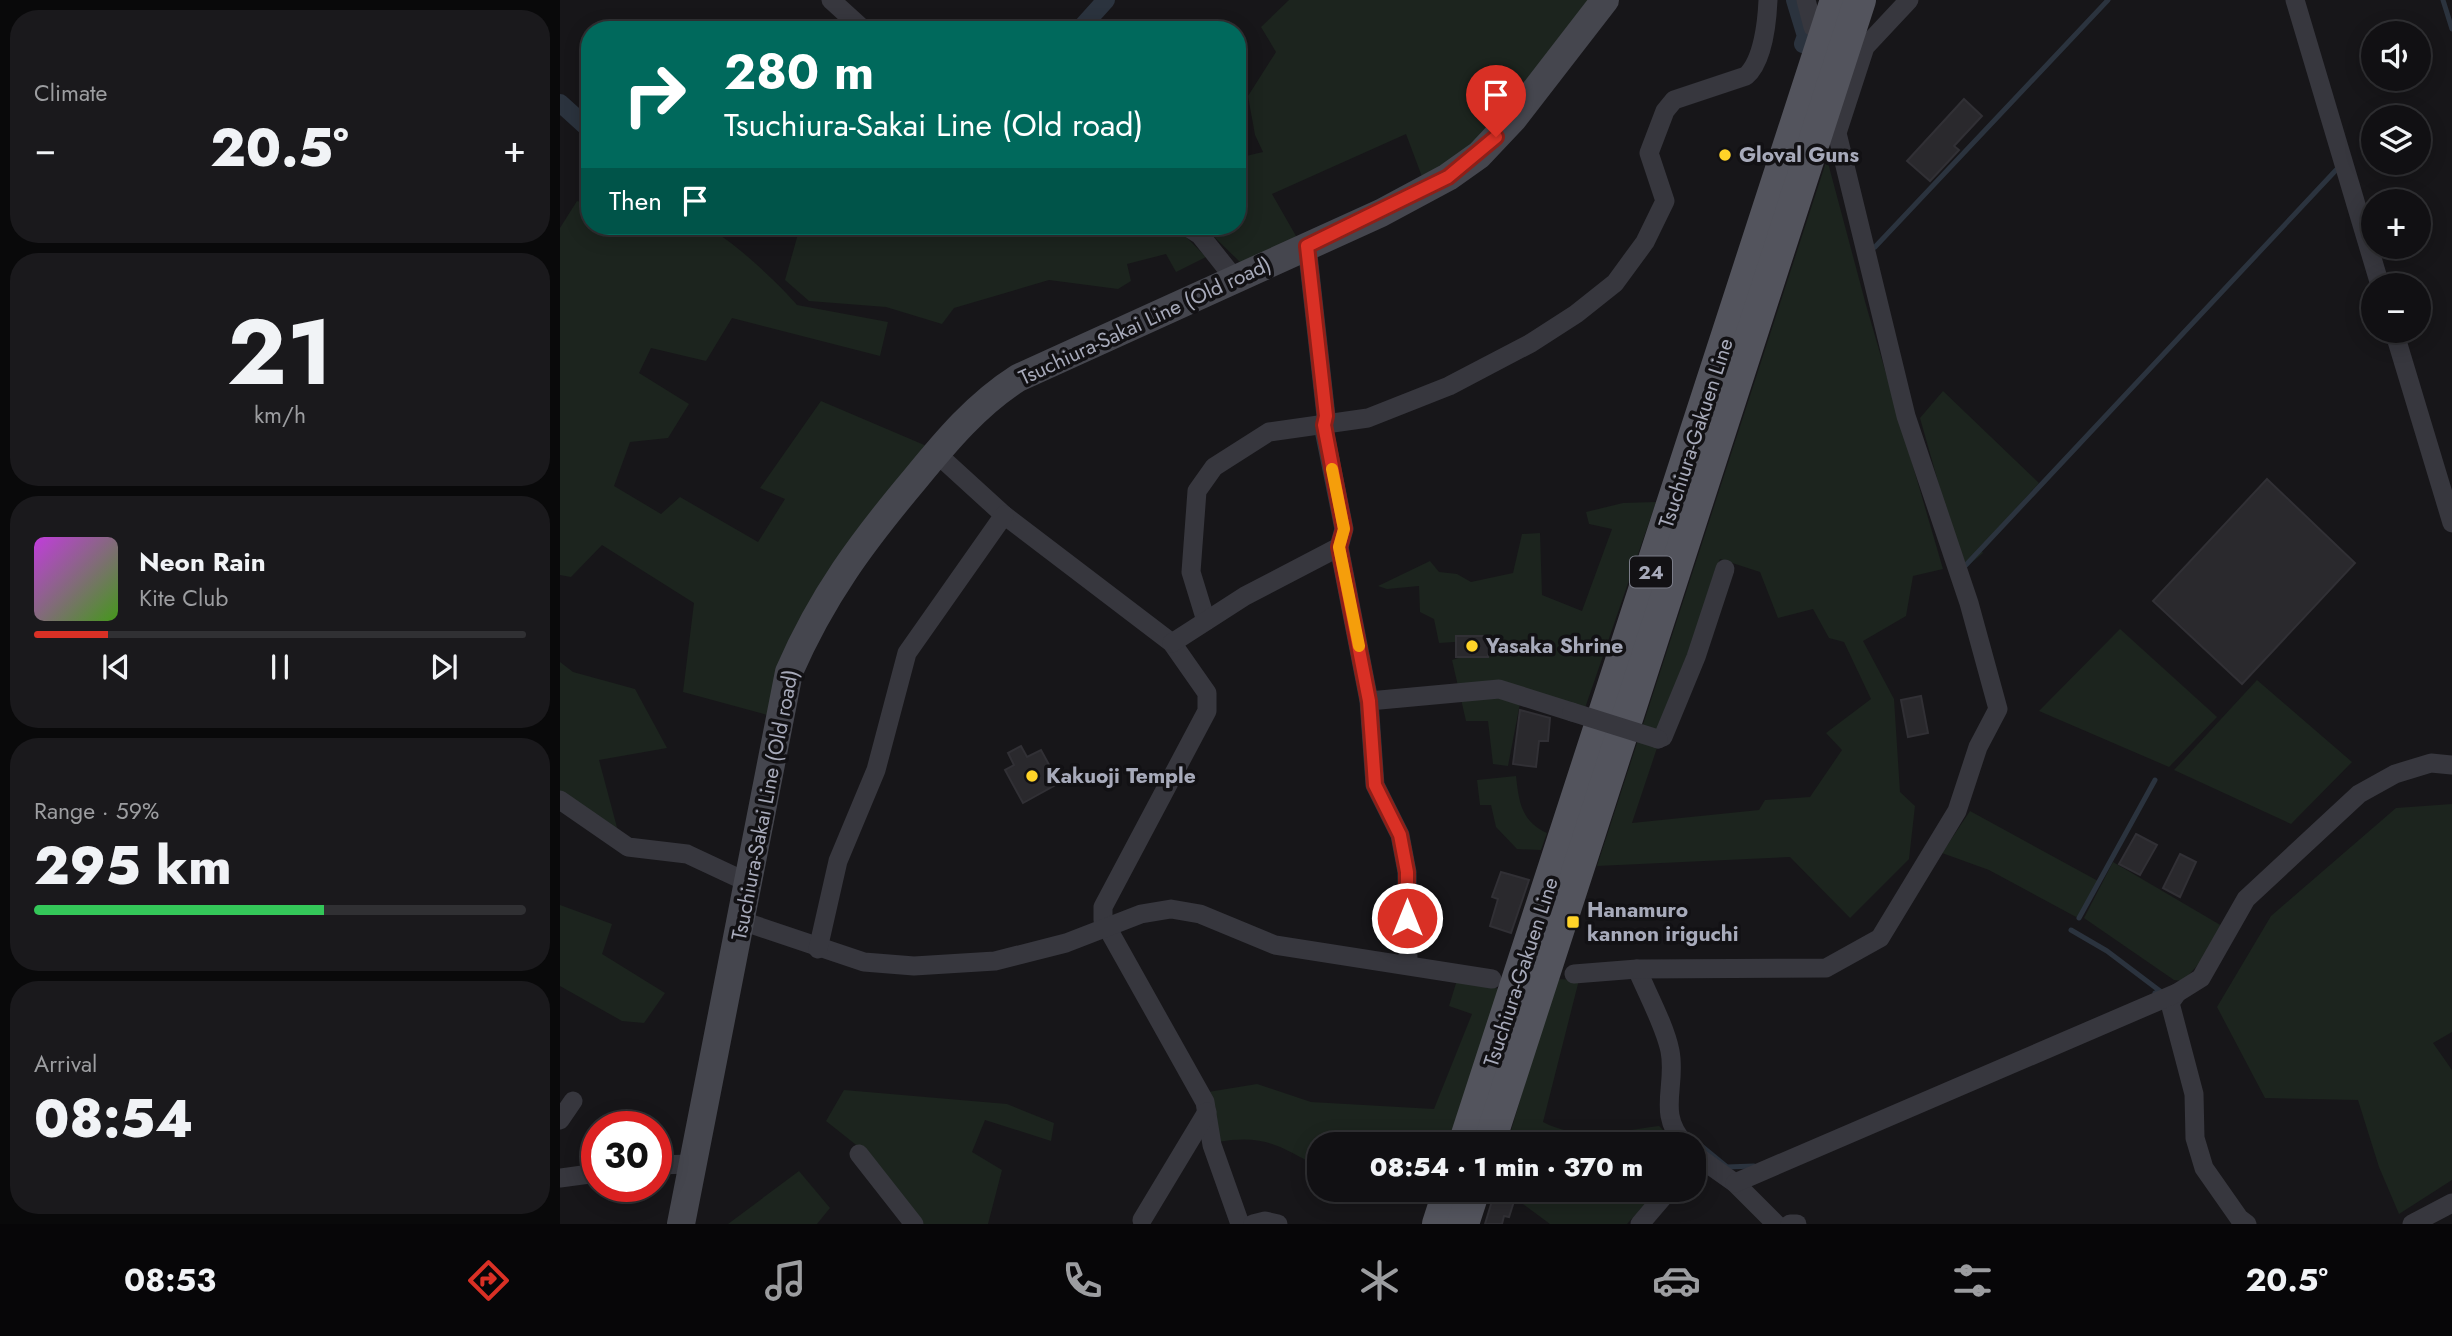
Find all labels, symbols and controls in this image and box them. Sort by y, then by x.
map controls [2361,21,2431,343]
button: sound [2361,21,2431,91]
text: 280 m [724,37,874,107]
icon: right [609,49,700,140]
pin [1466,65,1526,137]
text: Climate [34,76,107,110]
icon: arrive [1477,76,1515,114]
text: Tsuchiura-Sakai Line (Old road) [724,102,1144,148]
button: layers [2361,105,2431,175]
text: 20.5° [210,110,349,186]
text: − [34,121,56,176]
text: + [503,121,526,176]
place label: Gloval Guns [1739,140,1859,170]
marker: Gloval Guns [1717,147,1733,163]
text: Then [609,182,662,220]
icon: arrive [676,182,714,220]
button: + [2361,189,2431,259]
street label: Tsuchiura-Sakai Line (Old road) [1014,249,1276,393]
button: − [2361,273,2431,343]
text: 21 [227,287,333,418]
street label: Tsuchiura-Gakuen Line [1651,334,1741,532]
text: km/h [254,398,306,432]
text: Neon Rain [139,543,266,581]
road number: 24 [1630,556,1672,587]
text: Kite Club [139,581,228,615]
place label: Yasaka Shrine [1485,631,1623,661]
marker: Yasaka Shrine [1464,638,1480,654]
icon: previous [97,648,135,686]
icon: pause [261,648,299,686]
icon: next [425,648,463,686]
street label: Tsuchiura-Sakai Line (Old road) [724,667,806,943]
place label: Kakuoji Temple [1046,761,1196,791]
marker: Kakuoji Temple [1024,768,1040,784]
text: Range · 59% [34,794,159,828]
text: 295 km [34,828,232,904]
street label: Tsuchiura-Gakuen Line [1476,873,1566,1071]
position arrow [1370,881,1444,955]
place label: Hanamuro kannon iriguchi [1587,895,1739,949]
marker: Hanamuro kannon iriguchi [1565,914,1581,930]
text: Arrival [34,1047,97,1081]
text: 08:54 [34,1081,193,1157]
speed limit sign: 30 [581,1111,672,1202]
text: 08:54 · 1 min · 370 m [1370,1148,1643,1186]
icon: directions [464,1256,513,1305]
icon: music [761,1256,810,1305]
icon: phone [1058,1256,1107,1305]
icon: climate [1355,1256,1404,1305]
icon: car [1652,1256,1701,1305]
icon: filters [1948,1256,1997,1305]
text: 08:53 [124,1257,216,1303]
text: 20.5° [2245,1257,2328,1303]

